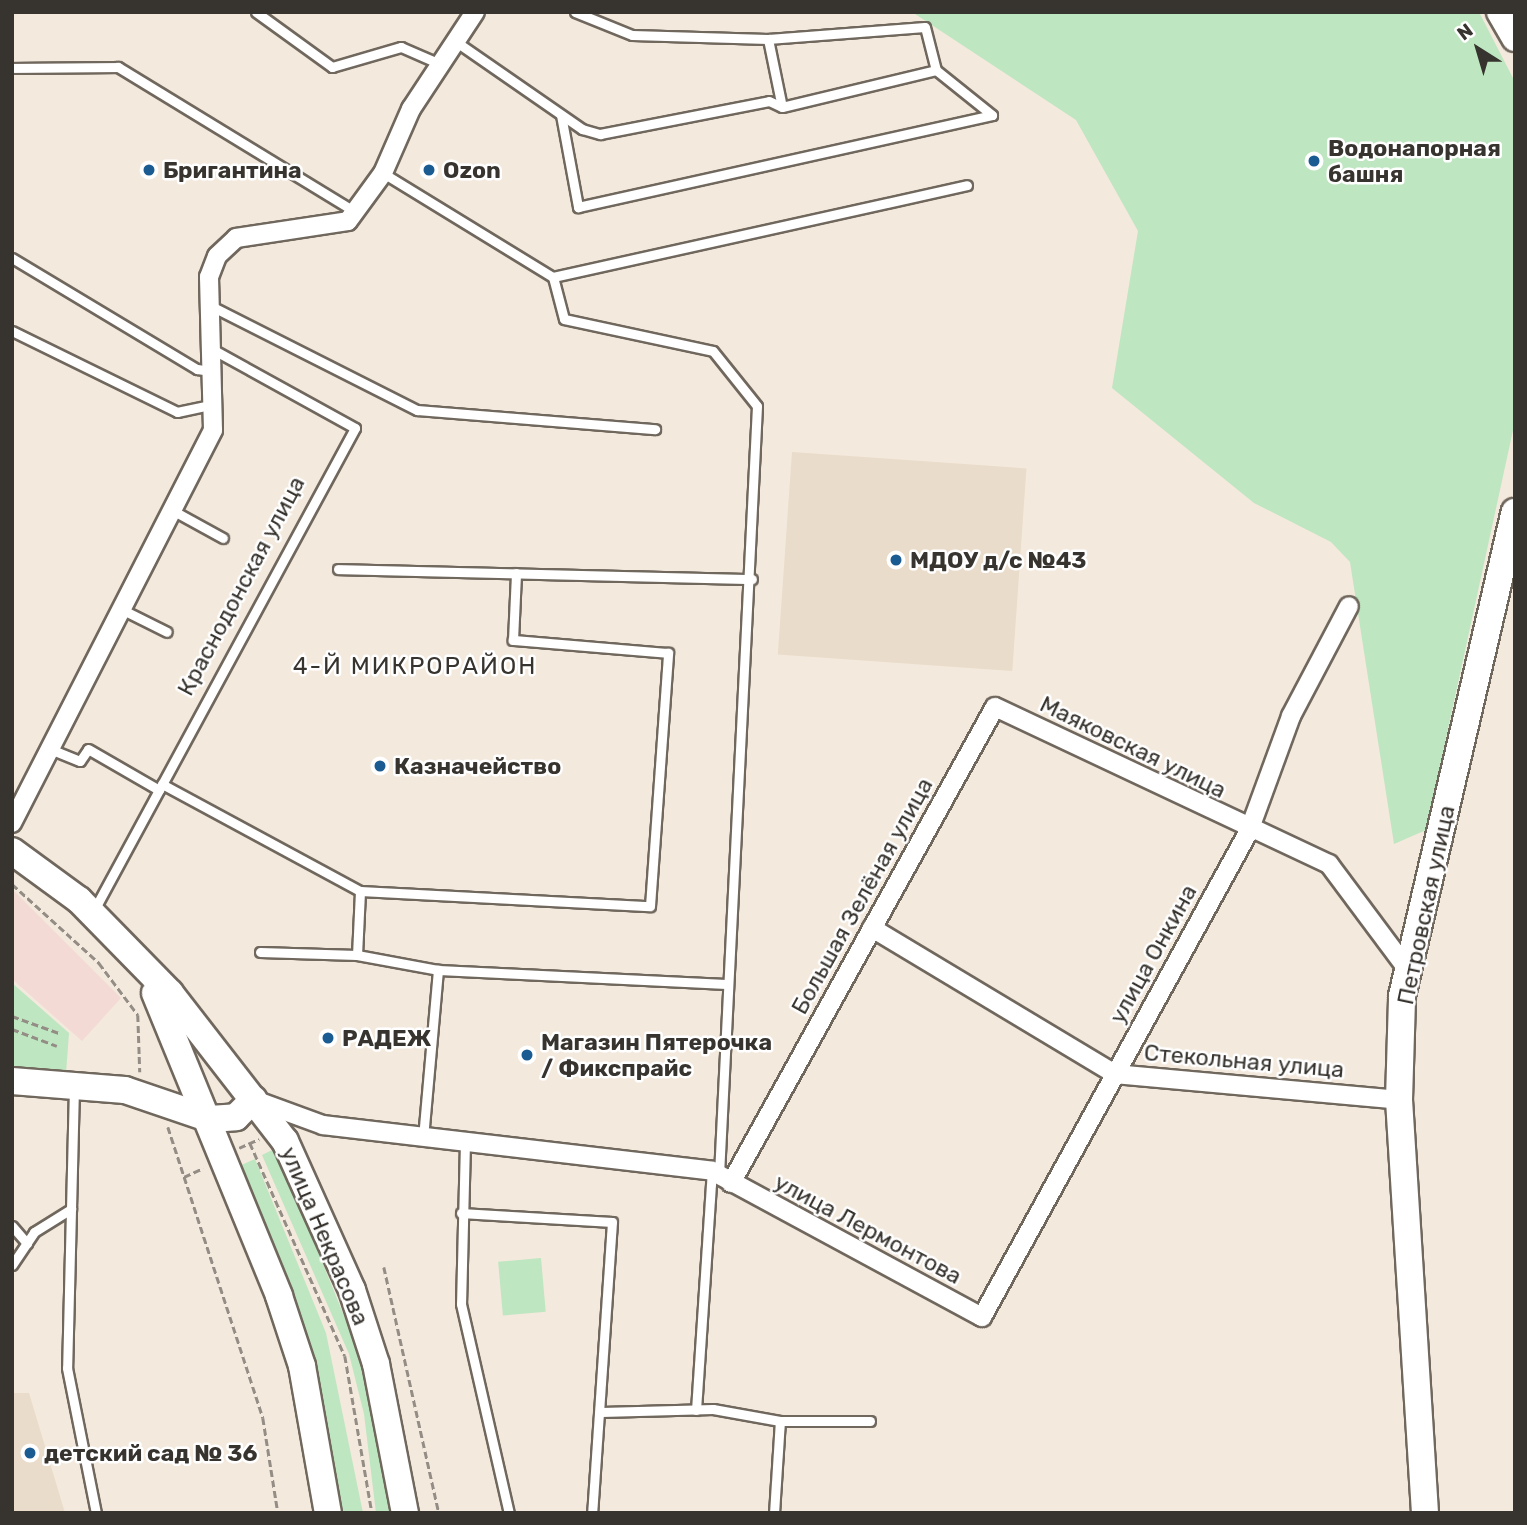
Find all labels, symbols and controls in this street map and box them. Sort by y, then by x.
north arrow [1443,14,1513,84]
text: N [1453,19,1477,45]
place label: Водонапорная башня [1328,134,1501,188]
marker: Водонапорная башня [1306,153,1322,169]
place label: Бригантина [163,156,302,184]
place label: Ozon [443,156,501,184]
marker: Бригантина [141,162,157,178]
marker: Ozon [421,162,437,178]
street label: Краснодонская улица [172,472,310,700]
place label: МДОУ д/с №43 [910,546,1086,574]
marker: МДОУ д/с №43 [888,552,904,568]
district label: 4-Й МИКРОРАЙОН [294,653,536,681]
street label: Маяковская улица [1036,690,1230,804]
place label: Казначейство [394,752,561,780]
marker: Казначейство [372,758,388,774]
street label: Большая Зелёная улица [785,773,939,1019]
street label: Петровская улица [1391,803,1461,1007]
street label: улица Онкина [1104,880,1202,1028]
place label: РАДЕЖ [342,1024,431,1052]
place label: Магазин Пятерочка / Фикспрайс [541,1028,772,1082]
marker: РАДЕЖ [320,1030,336,1046]
street label: Стекольная улица [1143,1039,1345,1083]
marker: Магазин Пятерочка / Фикспрайс [519,1047,535,1063]
street label: улица Некрасова [275,1143,375,1329]
street label: улица Лермонтова [770,1168,966,1290]
place label: детский сад № 36 [44,1439,257,1467]
marker: детский сад № 36 [22,1445,38,1461]

